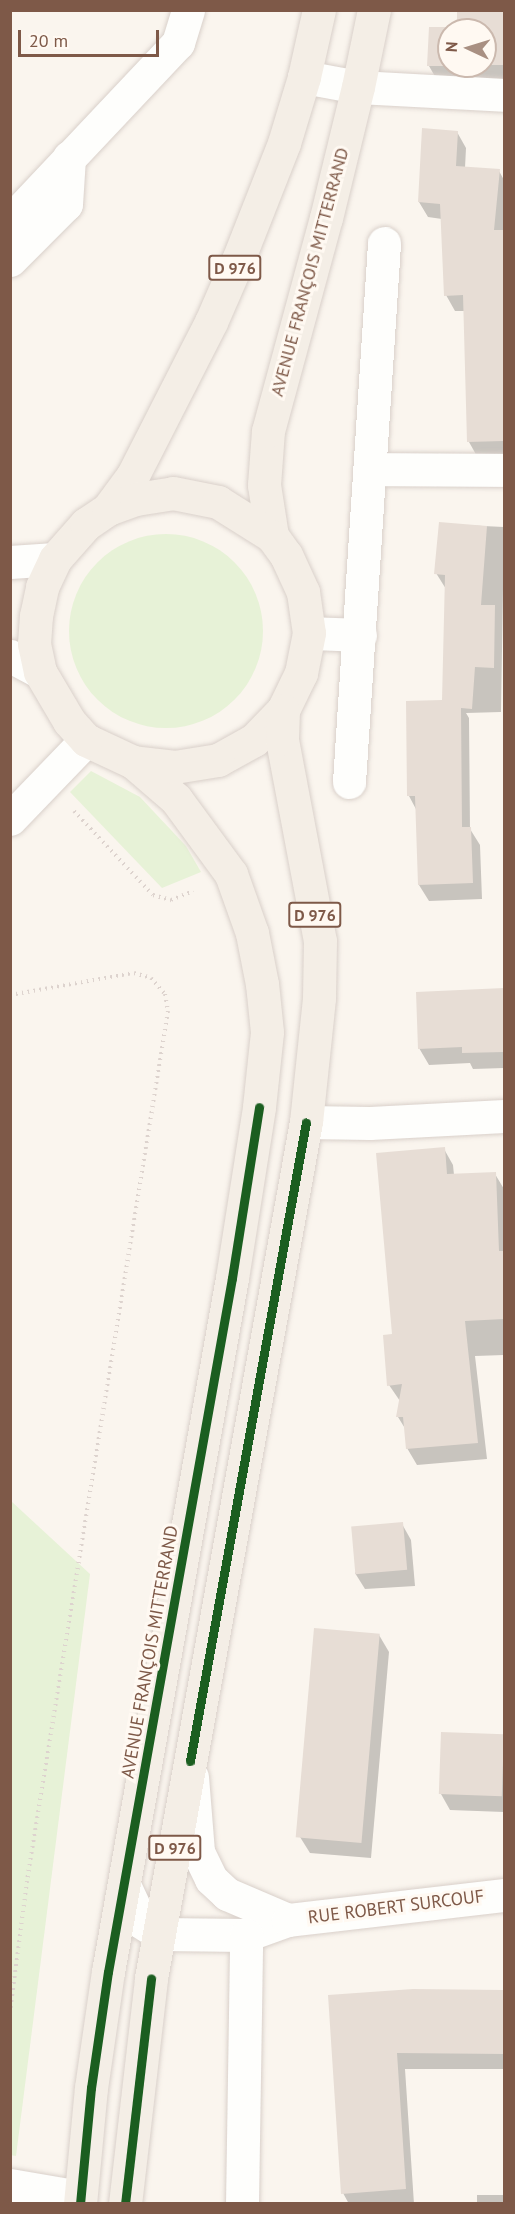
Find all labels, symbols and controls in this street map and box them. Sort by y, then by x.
scale bar [21,18,162,56]
north arrow [437,18,497,78]
text: 20 m [29,29,68,52]
text: N [441,41,461,53]
street label: AVENUE FRANÇOIS MITTERRAND [266,145,354,399]
road number: D 976 [208,255,262,281]
road number: D 976 [288,902,342,928]
street label: AVENUE FRANÇOIS MITTERRAND [117,1524,183,1780]
road number: D 976 [148,1835,202,1861]
street label: RUE ROBERT SURCOUF [306,1885,486,1929]

